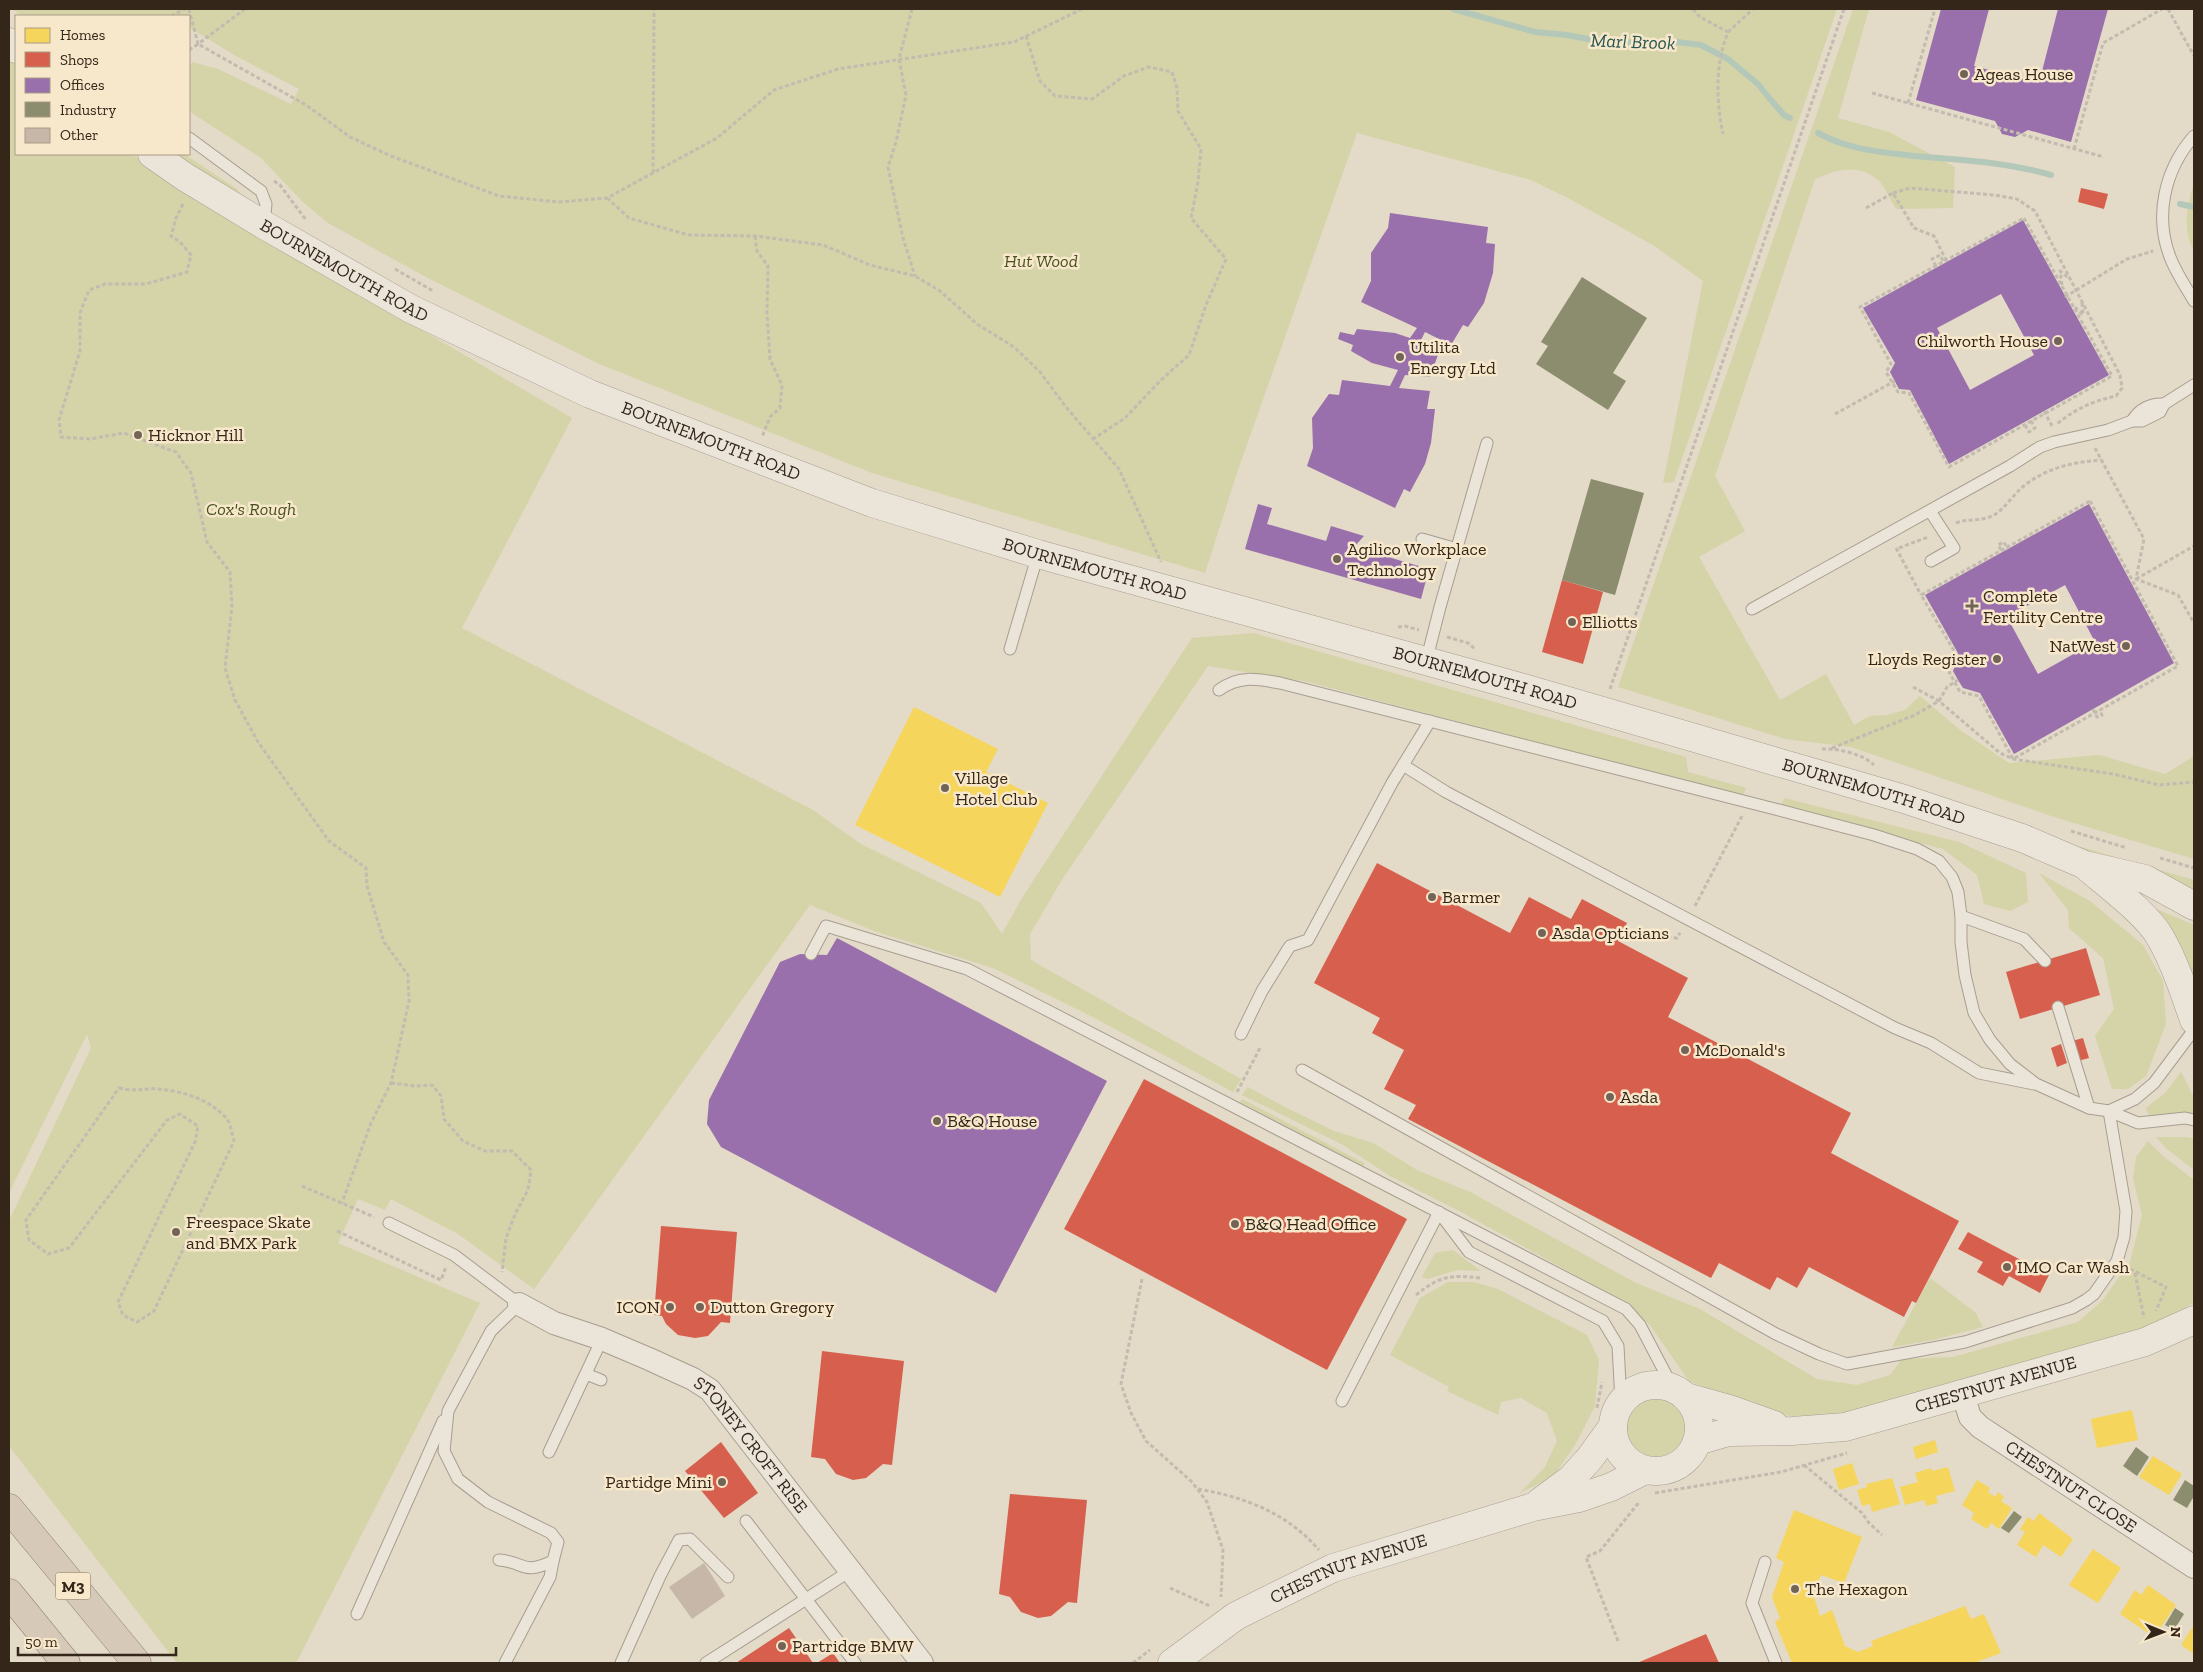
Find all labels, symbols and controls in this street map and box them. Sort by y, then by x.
legend [15,15,190,155]
text: Homes [60,26,105,44]
water label: Marl Brook [1590,29,1676,54]
text: Shops [60,51,99,69]
place label: Ageas House [1974,63,2073,85]
marker: Ageas House [1958,68,1970,80]
text: Offices [60,76,104,94]
text: Industry [60,101,117,119]
text: Other [60,126,98,144]
street label: BOURNEMOUTH ROAD [256,214,432,327]
park label: Hut Wood [1004,250,1078,272]
place label: Chilworth House [1917,330,2048,352]
marker: Chilworth House [2052,335,2064,347]
place label: Utilita Energy Ltd [1410,336,1496,379]
marker: Utilita Energy Ltd [1394,351,1406,363]
street label: BOURNEMOUTH ROAD [618,396,804,485]
place label: Hicknor Hill [148,424,244,446]
marker: Hicknor Hill [132,429,144,441]
park label: Cox's Rough [206,498,296,520]
street label: BOURNEMOUTH ROAD [1000,533,1189,606]
place label: Agilico Workplace Technology [1347,538,1486,581]
marker: Agilico Workplace Technology [1331,553,1343,565]
place label: Complete Fertility Centre [1983,585,2103,628]
marker: Complete Fertility Centre [1965,599,1979,613]
place label: Elliotts [1582,611,1638,633]
marker: Elliotts [1566,616,1578,628]
place label: NatWest [2049,635,2116,657]
marker: NatWest [2120,640,2132,652]
street label: BOURNEMOUTH ROAD [1391,641,1580,714]
place label: Lloyds Register [1868,648,1987,670]
marker: Lloyds Register [1991,653,2003,665]
street label: BOURNEMOUTH ROAD [1780,753,1968,830]
place label: Village Hotel Club [954,767,1038,810]
marker: Village Hotel Club [939,782,951,794]
place label: Barmer [1442,886,1501,908]
marker: Barmer [1426,891,1438,903]
place label: Asda Opticians [1552,922,1669,944]
marker: Asda Opticians [1536,927,1548,939]
place label: McDonald's [1695,1039,1785,1061]
marker: McDonald's [1679,1044,1691,1056]
place label: Asda [1620,1086,1658,1108]
marker: Asda [1604,1091,1616,1103]
place label: B&Q House [947,1110,1037,1132]
marker: B&Q House [931,1115,943,1127]
place label: Freespace Skate and BMX Park [186,1211,311,1254]
place label: B&Q Head Office [1245,1213,1376,1235]
marker: B&Q Head Office [1229,1218,1241,1230]
marker: Freespace Skate and BMX Park [170,1226,182,1238]
place label: IMO Car Wash [2017,1256,2129,1278]
marker: IMO Car Wash [2001,1261,2013,1273]
place label: ICON [617,1296,660,1318]
place label: Dutton Gregory [710,1296,835,1318]
marker: ICON [664,1301,676,1313]
marker: Dutton Gregory [694,1301,706,1313]
street label: CHESTNUT AVENUE [1912,1351,2079,1418]
street label: STONEY CROFT RISE [690,1372,812,1517]
street label: CHESTNUT CLOSE [2001,1436,2141,1538]
place label: Partidge Mini [605,1471,712,1493]
marker: Partidge Mini [716,1476,728,1488]
street label: CHESTNUT AVENUE [1266,1529,1430,1608]
road number: M3 [56,1572,90,1600]
place label: The Hexagon [1805,1578,1908,1600]
marker: The Hexagon [1789,1583,1801,1595]
north arrow [2138,1607,2188,1657]
scale bar [18,1624,175,1656]
text: N [2167,1627,2184,1638]
text: 50 m [25,1633,58,1651]
place label: Partridge BMW [792,1635,914,1657]
marker: Partridge BMW [776,1640,788,1652]

